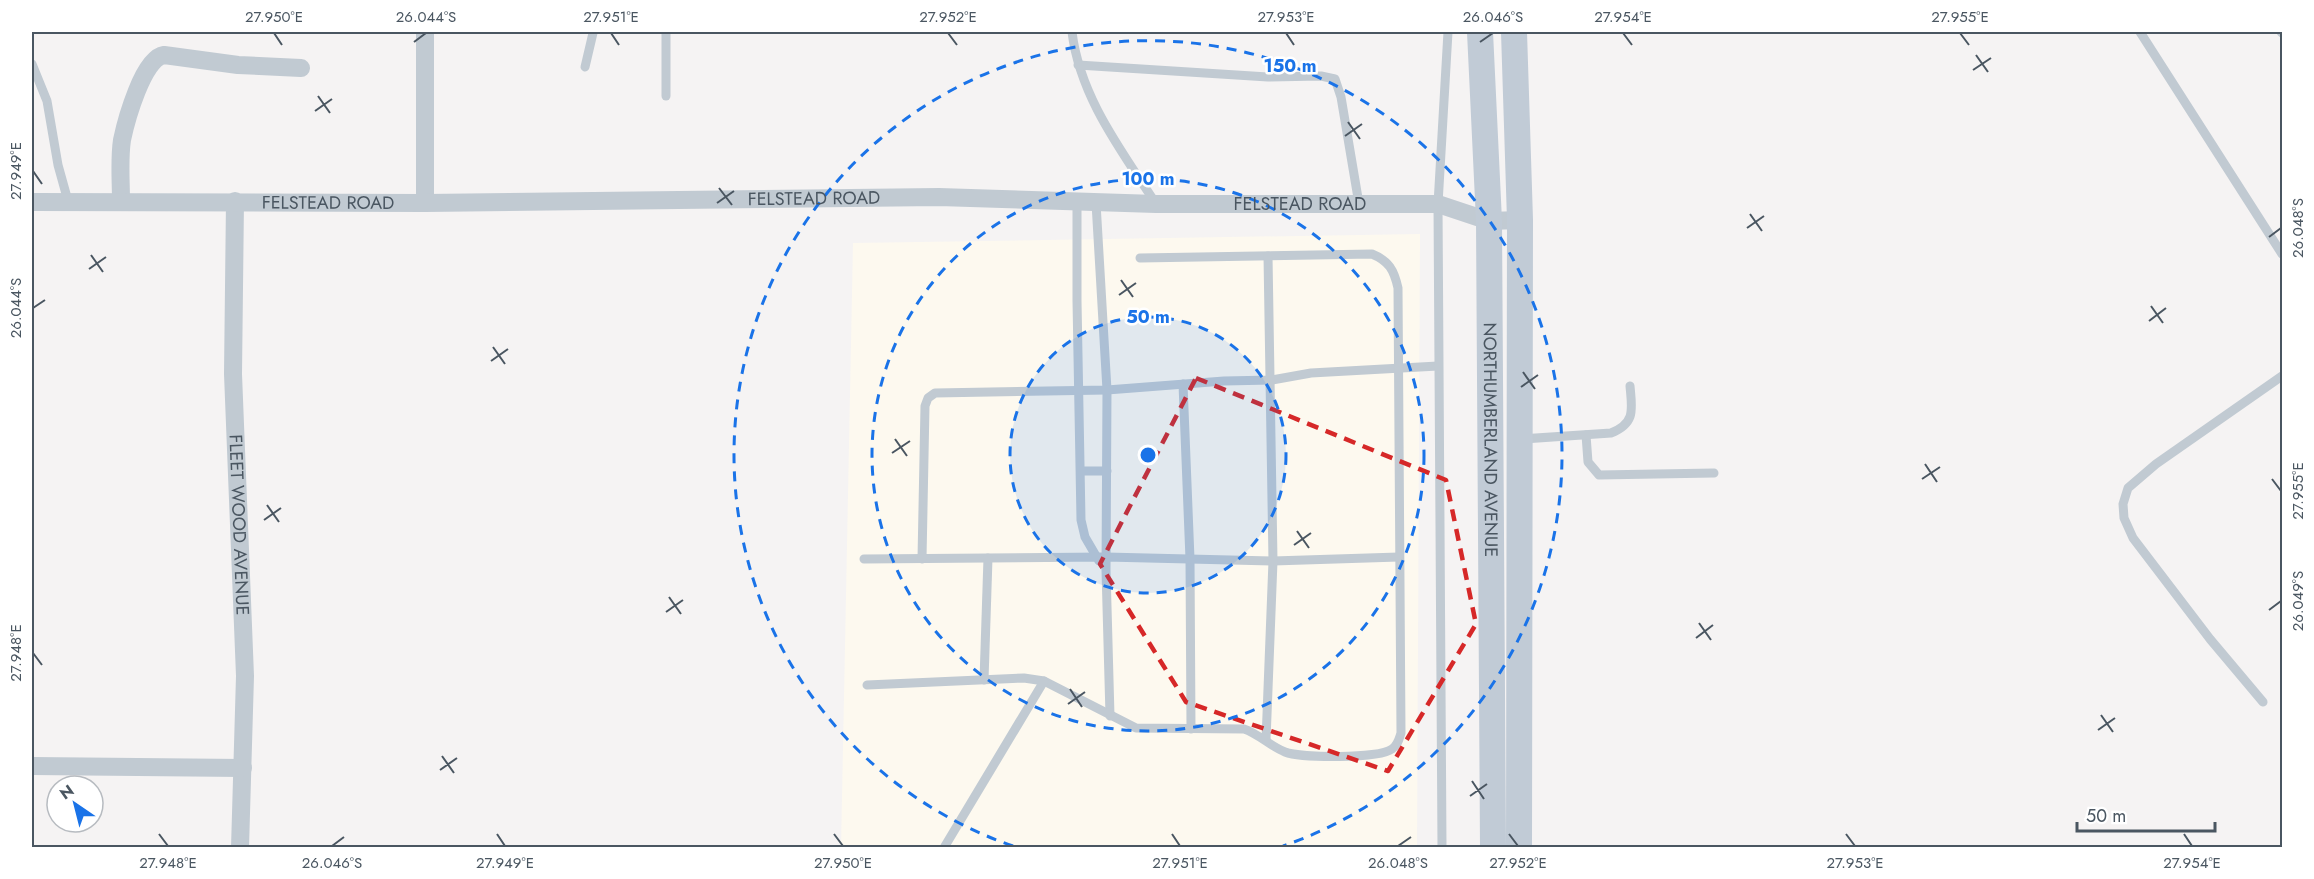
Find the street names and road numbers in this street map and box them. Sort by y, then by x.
street label: FELSTEAD ROAD [748,185,880,212]
street label: FELSTEAD ROAD [262,190,394,216]
street label: FELSTEAD ROAD [1234,191,1366,217]
street label: NORTHUMBERLAND AVENUE [1477,322,1504,557]
street label: FLEET WOOD AVENUE [222,434,256,616]

